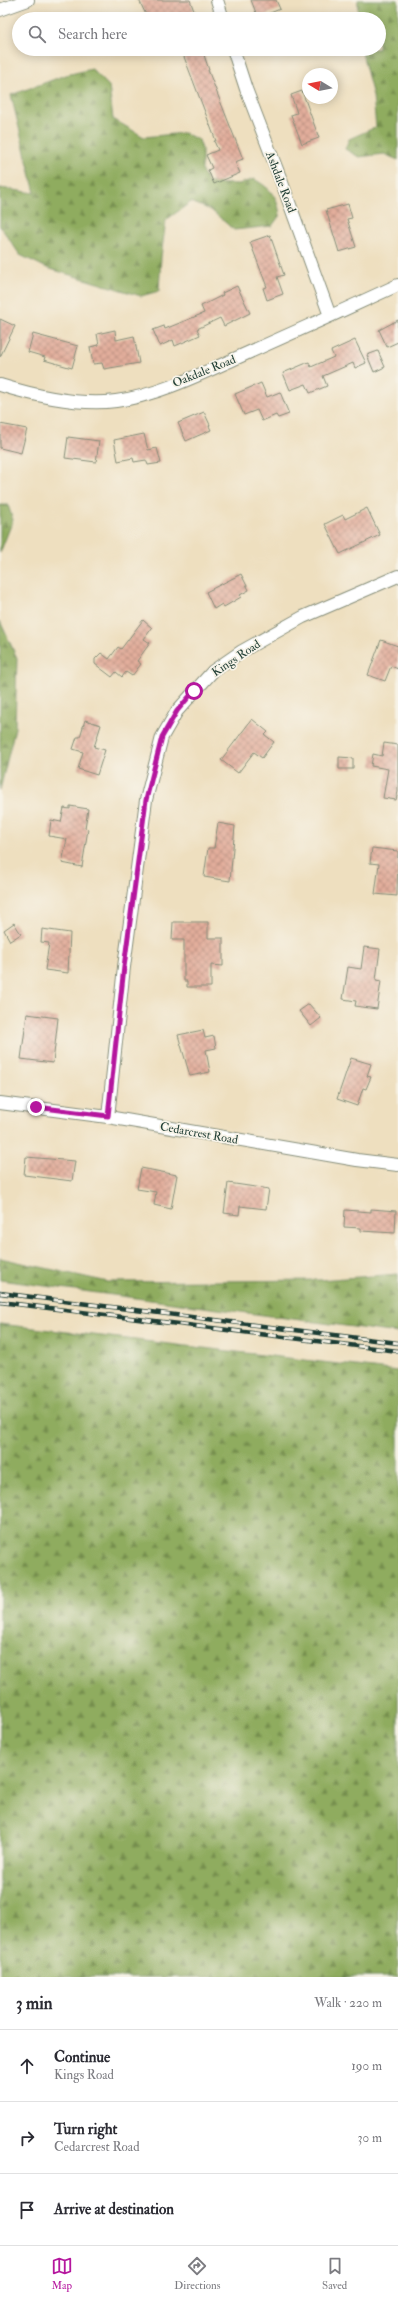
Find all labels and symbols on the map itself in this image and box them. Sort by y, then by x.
north arrow [302,68,338,104]
street label: Ashdale Road [262,148,299,215]
street label: Oakdale Road [170,352,238,391]
street label: Kings Road [209,637,264,680]
route start [185,682,203,700]
route end [27,1098,45,1116]
street label: Cedarcrest Road [159,1119,239,1148]

